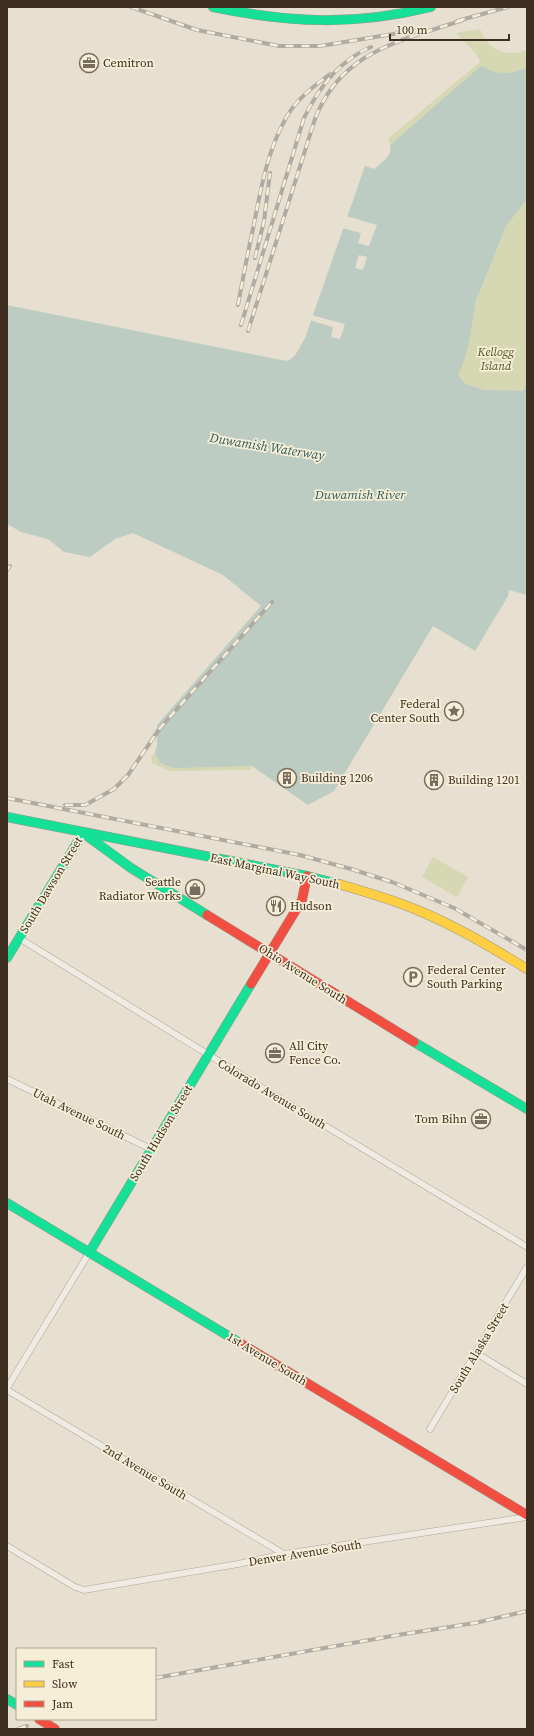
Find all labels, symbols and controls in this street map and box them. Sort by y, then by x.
scale bar [390,16,509,42]
text: 100 m [396,22,428,38]
office icon: Cemitron [78,52,100,74]
place label: Cemitron [103,55,154,71]
park label: Kellogg Island [477,344,516,374]
water label: Duwamish Waterway [207,429,326,464]
water label: Duwamish River [314,486,406,503]
place label: Federal Center South [370,696,440,726]
place icon: Federal Center South [443,700,465,722]
building icon: Building 1206 [276,767,298,789]
building icon: Building 1201 [423,769,445,791]
place label: Building 1206 [301,770,373,786]
place label: Building 1201 [448,772,520,788]
street label: South Dawson Street [16,834,86,936]
street label: East Marginal Way South [209,849,341,893]
place label: Seattle Radiator Works [99,874,181,904]
shop icon: Seattle Radiator Works [184,878,206,900]
restaurant icon: Hudson [265,895,287,917]
place label: Hudson [290,898,332,914]
street label: Ohio Avenue South [256,940,350,1008]
place label: Federal Center South Parking [427,962,506,992]
parking icon: Federal Center South Parking [402,966,424,988]
place label: All City Fence Co. [289,1038,341,1068]
office icon: All City Fence Co. [264,1042,286,1064]
street label: Colorado Avenue South [215,1055,329,1133]
street label: South Hudson Street [126,1082,196,1184]
street label: Utah Avenue South [30,1085,128,1143]
office icon: Tom Bihn [470,1108,492,1130]
place label: Tom Bihn [415,1111,467,1127]
street label: South Alaska Street [446,1300,512,1396]
street label: 1st Avenue South [224,1329,310,1389]
street label: 2nd Avenue South [100,1440,190,1504]
street label: Denver Avenue South [247,1536,363,1570]
legend [16,1648,156,1720]
text: Fast [52,1656,74,1672]
text: Slow [52,1676,78,1692]
text: Jam [51,1696,73,1712]

